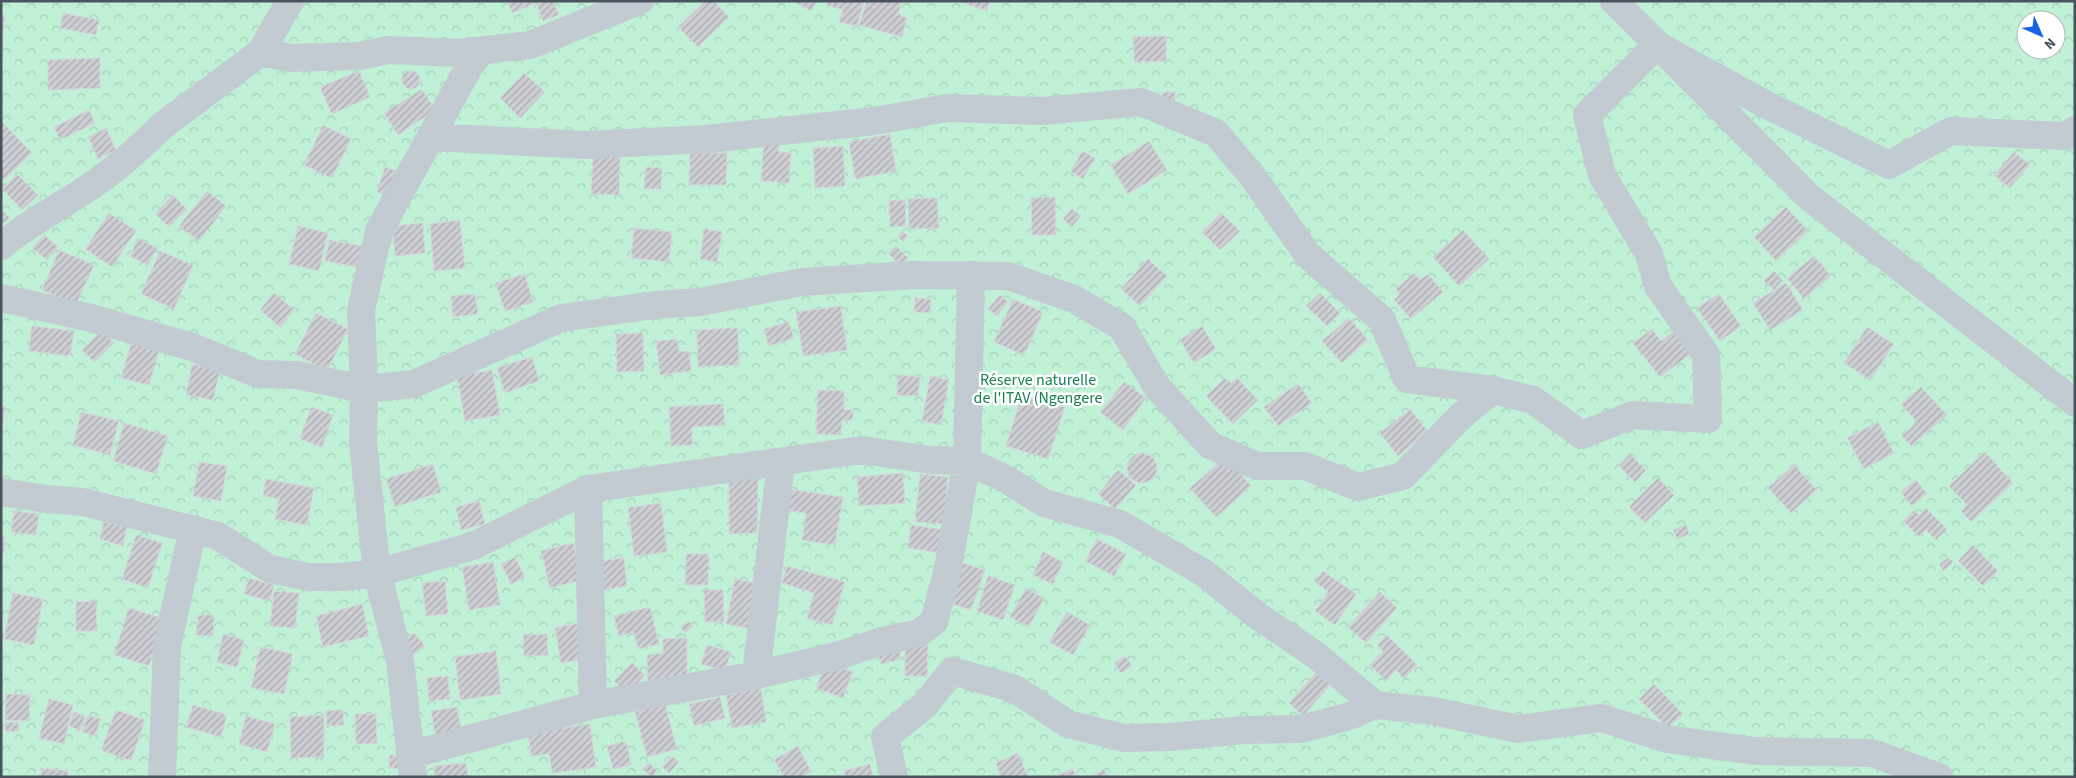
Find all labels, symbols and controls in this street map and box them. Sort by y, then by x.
north arrow [2016,10,2066,60]
text: N [2039,33,2060,54]
park label: Réserve naturelle de l'ITAV (Ngengere [974,369,1103,409]

